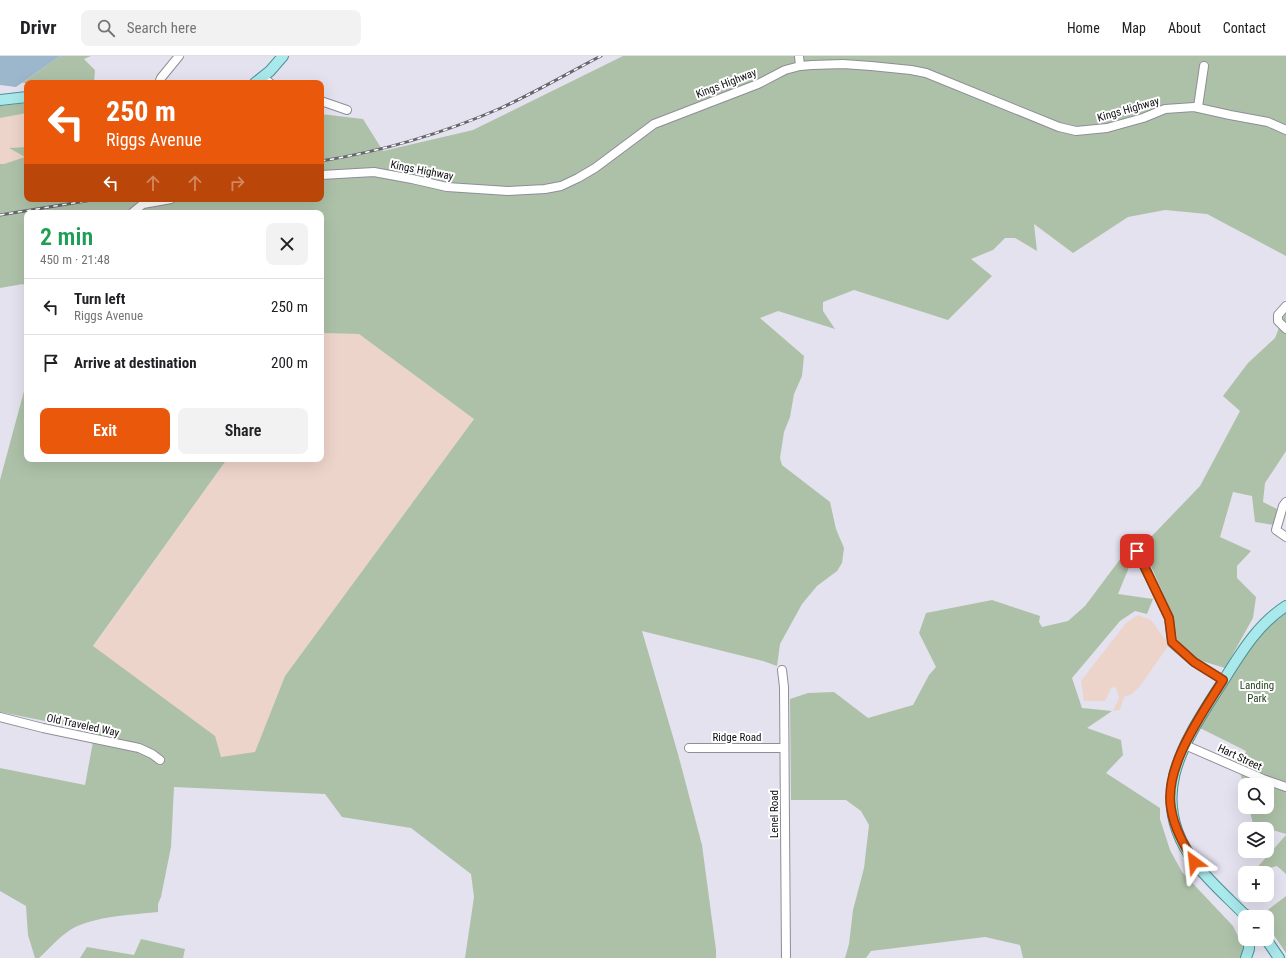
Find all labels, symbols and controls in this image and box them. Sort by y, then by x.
search box [81,10,361,46]
text: Drivr [20,16,57,39]
icon: search [95,17,117,39]
text: Search here [127,19,196,37]
text: Home [1067,20,1100,36]
text: Map [1122,20,1146,36]
text: About [1168,20,1201,36]
text: Contact [1223,20,1266,36]
street label: Kings Highway [694,66,759,101]
street label: Kings Highway [1096,94,1161,125]
text: 250 m [106,95,176,128]
icon: left [40,96,92,148]
text: Riggs Avenue [106,129,202,150]
street label: Kings Highway [389,158,455,183]
icon: left [100,172,122,194]
icon: ahead [142,172,164,194]
icon: ahead [184,172,206,194]
icon: right [226,172,248,194]
text: 2 min [40,223,93,251]
button: close [266,223,308,265]
text: 450 m · 21:48 [40,252,110,267]
text: Turn left [74,290,125,308]
icon: left [40,296,62,318]
text: 250 m [271,298,308,316]
text: Riggs Avenue [74,308,143,323]
icon: arrive [40,352,62,374]
text: Arrive at destination [74,354,197,372]
text: 200 m [271,354,308,372]
button: Exit [40,408,170,454]
button: Share [178,408,308,454]
pin [1120,534,1154,568]
icon: arrive [1126,540,1148,562]
park label: Landing Park [1240,679,1274,705]
street label: Old Traveled Way [45,711,121,740]
street label: Ridge Road [712,731,762,744]
street label: Hart Street [1216,742,1264,773]
map controls [1238,778,1274,946]
button: search [1238,778,1274,814]
street label: Lenel Road [768,790,781,838]
button: layers [1238,822,1274,858]
position arrow [1173,841,1215,883]
button: + [1238,866,1274,902]
button: − [1238,910,1274,946]

